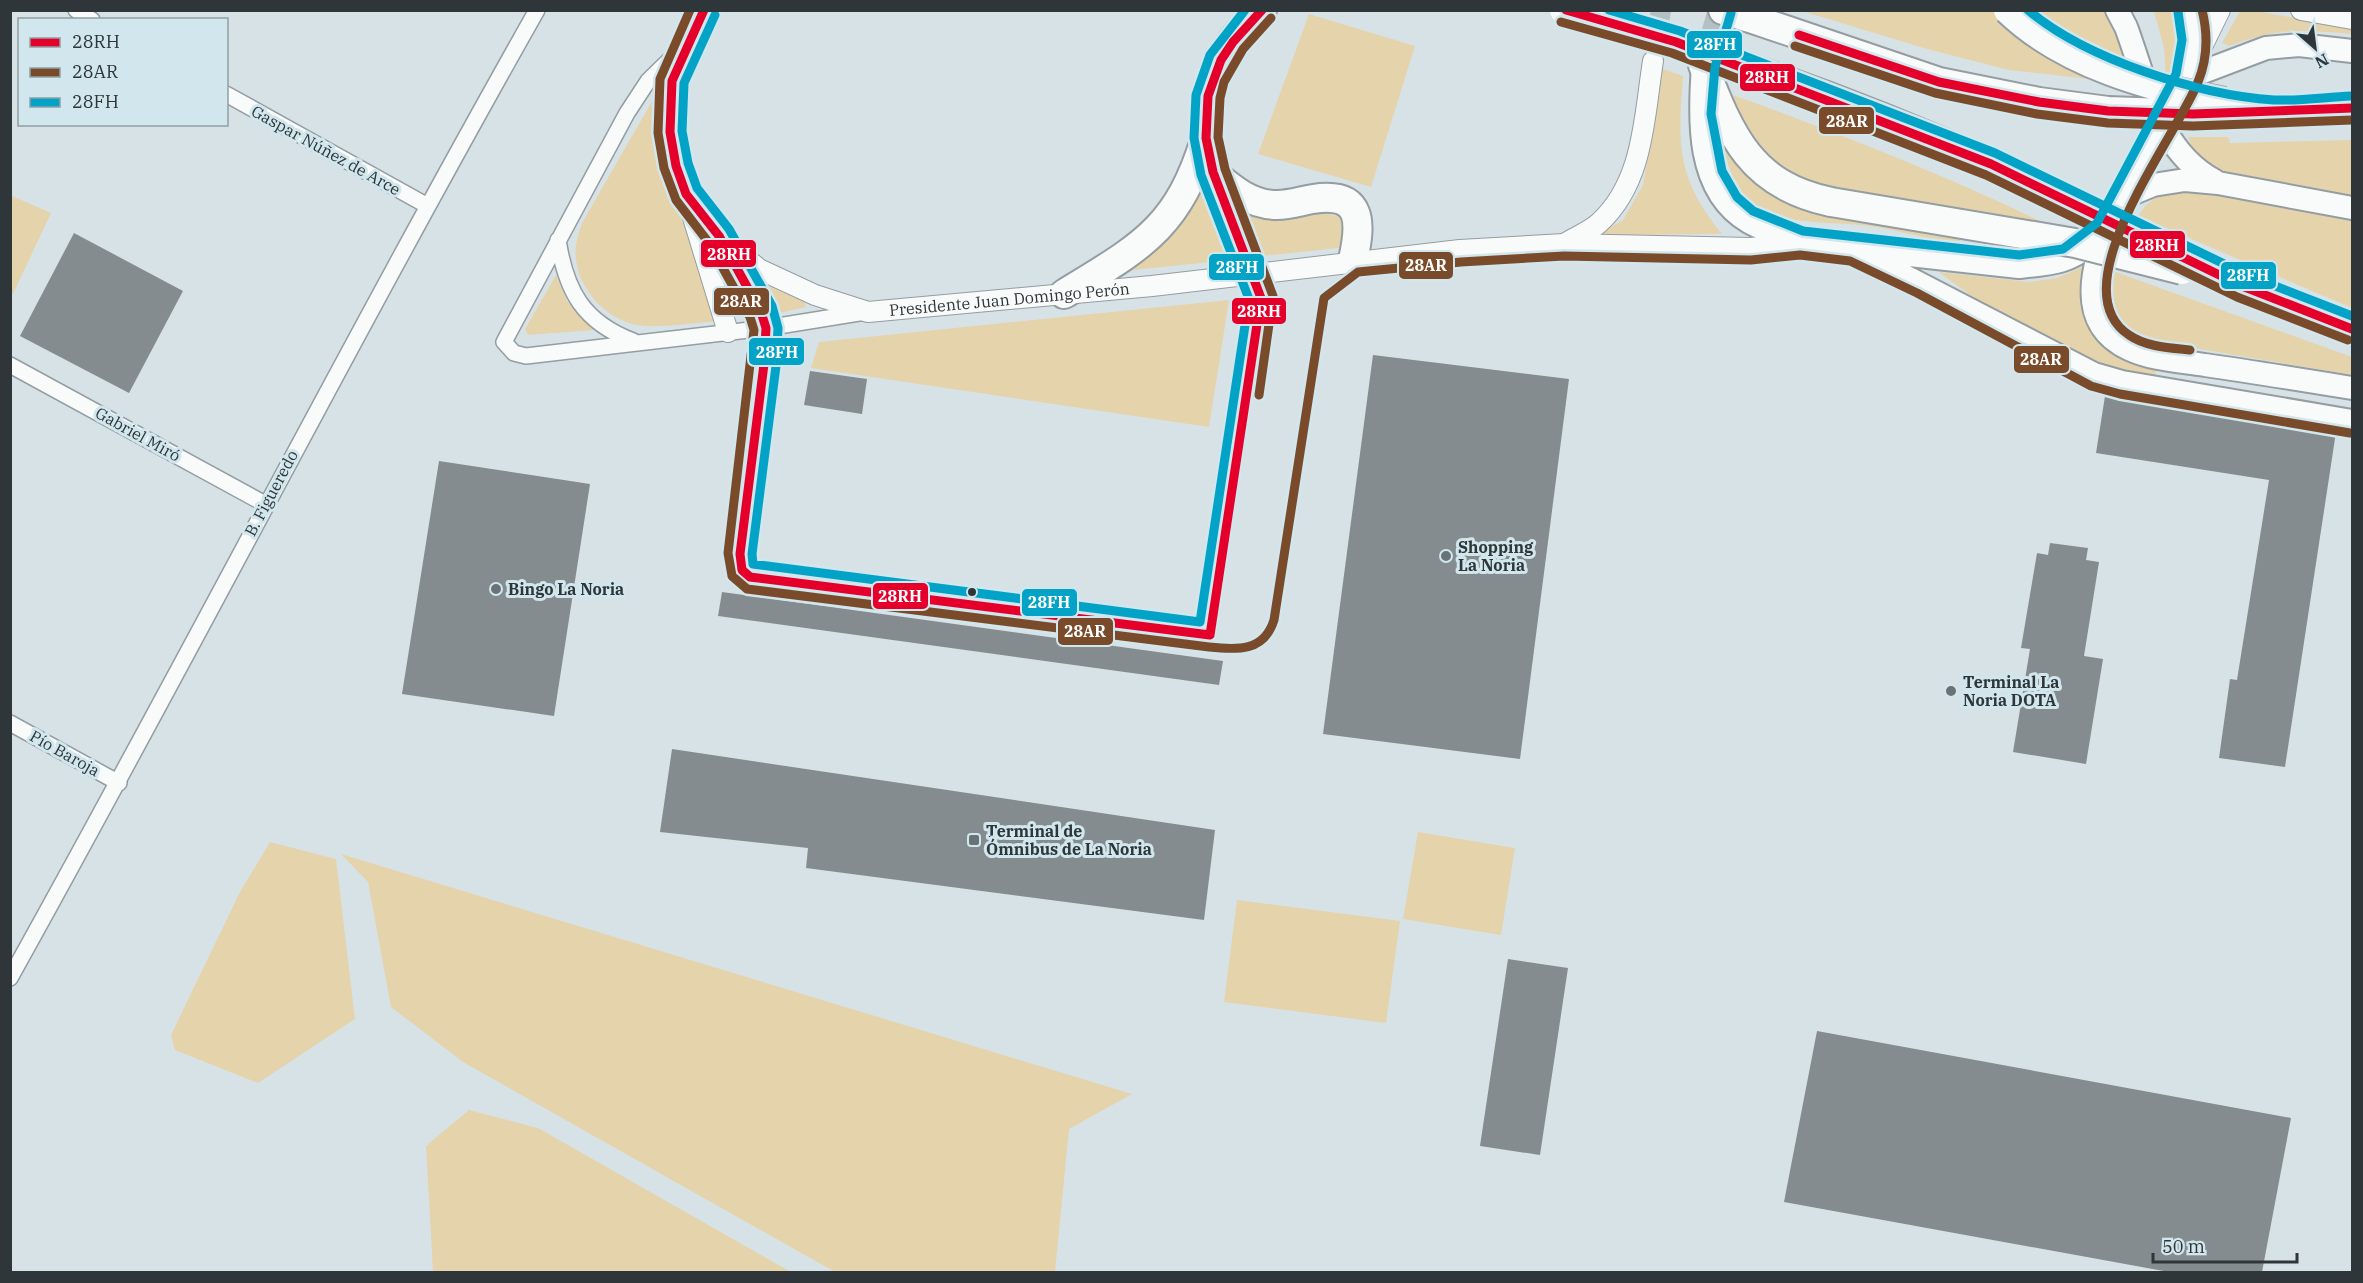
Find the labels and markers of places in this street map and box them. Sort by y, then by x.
place label: Shopping La Noria [1458,537,1534,575]
marker: Shopping La Noria [1439,549,1453,563]
place label: Bingo La Noria [508,579,624,599]
marker: Bingo La Noria [489,582,503,596]
unlabelled marker [966,586,978,598]
place label: Terminal La Noria DOTA [1963,672,2059,710]
marker: Terminal La Noria DOTA [1944,684,1958,698]
place label: Terminal de Ómnibus de La Noria [986,821,1152,859]
marker: Terminal de Ómnibus de La Noria [967,833,981,847]

